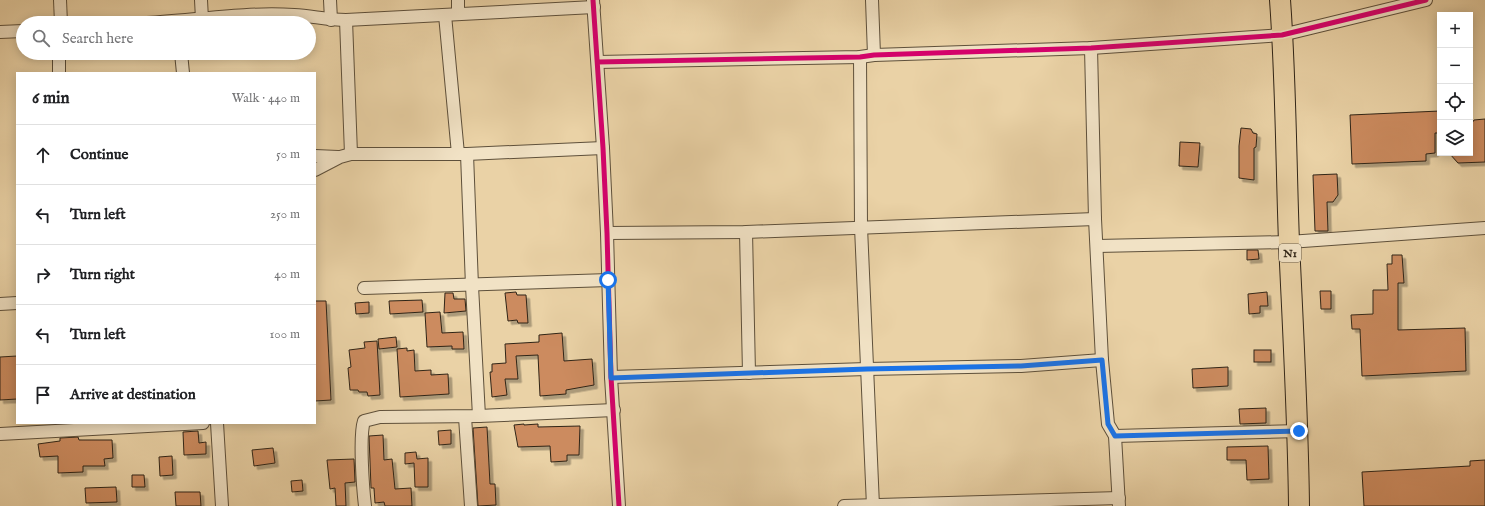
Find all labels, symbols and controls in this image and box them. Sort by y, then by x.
map controls [1437,12,1473,156]
button: + [1437,12,1473,48]
search box [16,16,316,60]
icon: search [30,27,52,49]
text: Search here [62,29,133,48]
button: − [1437,48,1473,84]
button: locate [1437,84,1473,120]
text: 6 min [32,88,70,109]
text: Walk · 440 m [232,90,300,107]
button: layers [1437,120,1473,156]
icon: ahead [32,144,54,166]
text: Continue [70,145,128,164]
text: 50 m [276,146,300,163]
icon: left [32,204,54,226]
text: Turn left [70,205,126,224]
text: 250 m [270,206,300,223]
road number: N1 [1279,244,1301,262]
icon: right [32,264,54,286]
text: Turn right [70,265,135,284]
text: 40 m [274,266,300,283]
route start [599,271,617,289]
icon: left [32,324,54,346]
text: Turn left [70,325,126,344]
text: 100 m [270,326,300,343]
icon: arrive [32,384,54,406]
text: Arrive at destination [70,385,196,404]
route end [1290,422,1308,440]

